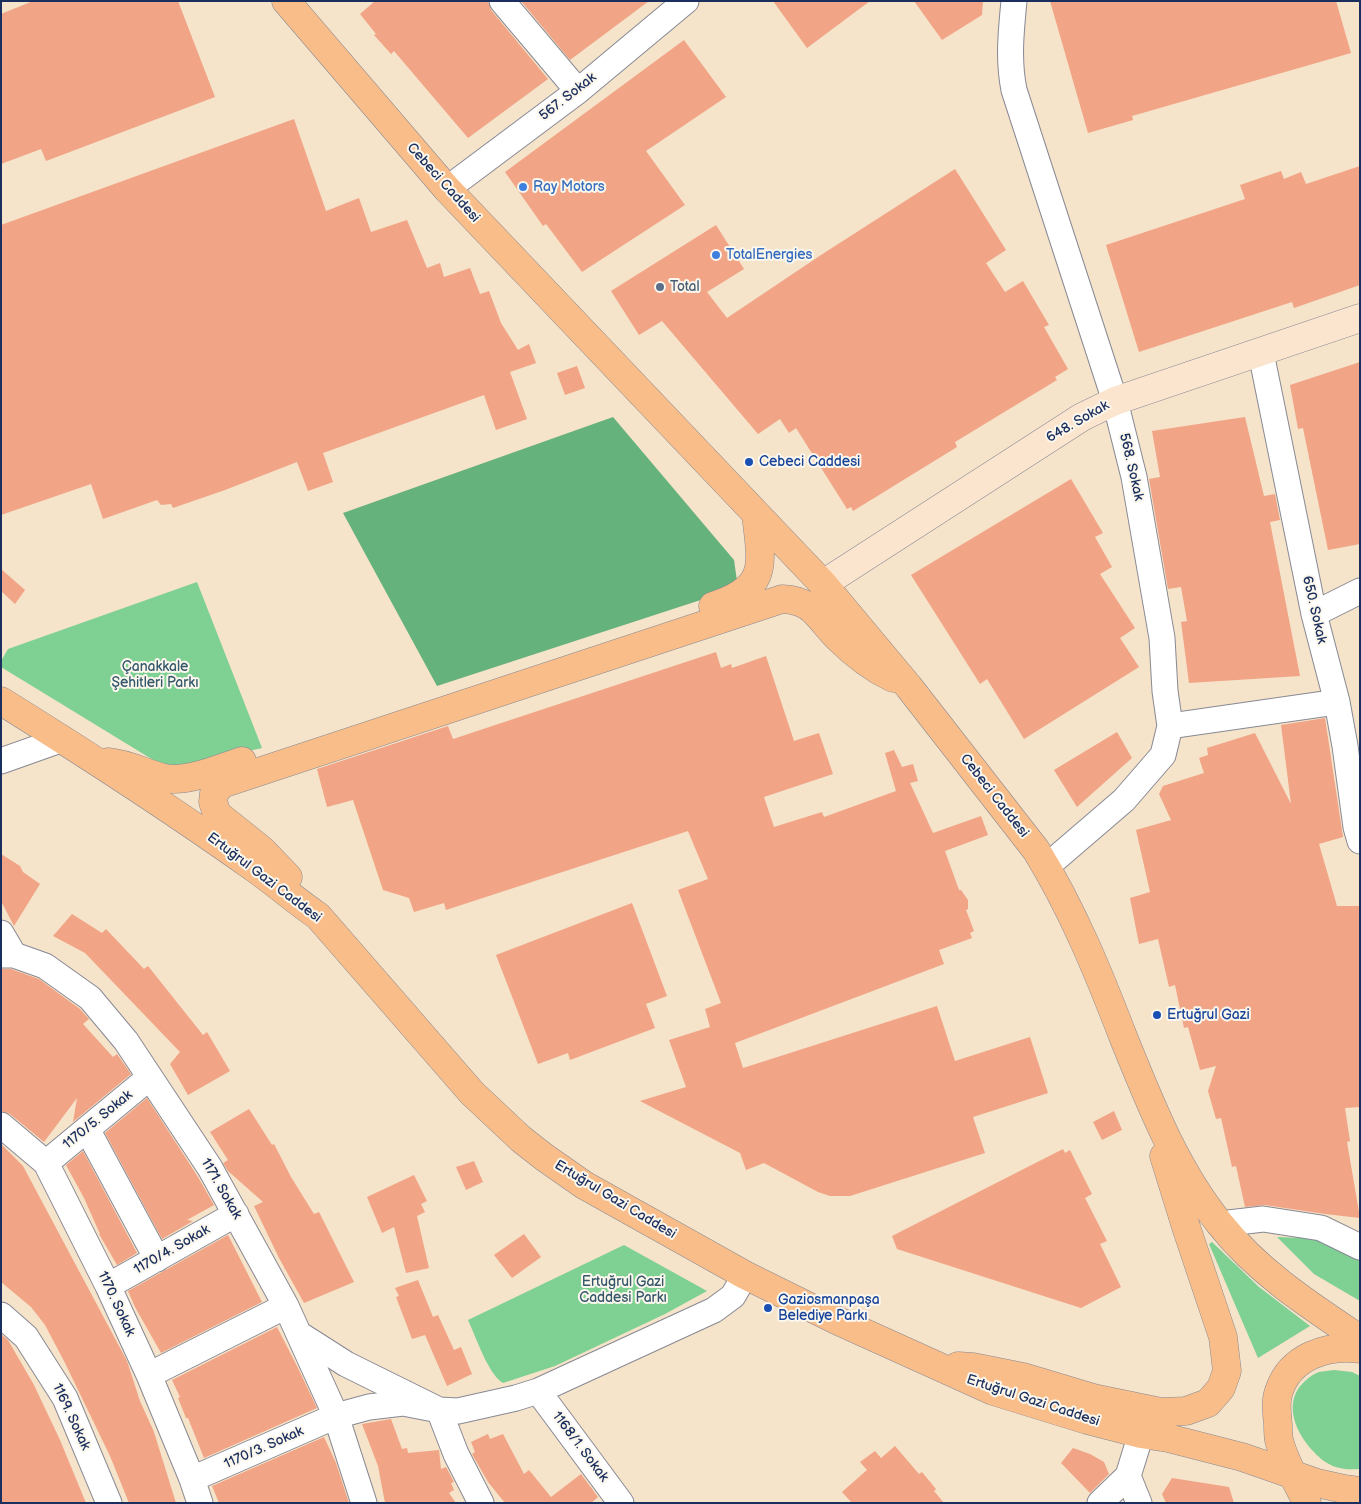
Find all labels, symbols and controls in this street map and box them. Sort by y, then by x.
street label: 567. Sokak [536,70,600,124]
street label: Cebeci Caddesi [403,140,483,226]
place label: Ray Motors [533,179,605,195]
marker: Ray Motors [517,181,529,193]
place label: TotalEnergies [726,247,812,263]
marker: TotalEnergies [710,249,722,261]
place label: Total [670,279,700,295]
marker: Total [654,281,666,293]
street label: 648. Sokak [1044,397,1112,447]
street label: 568. Sokak [1115,431,1147,503]
place label: Cebeci Caddesi [759,454,860,470]
marker: Cebeci Caddesi [743,456,755,468]
street label: 650. Sokak [1298,574,1330,646]
park label: Çanakkale Şehitleri Parkı [112,659,198,692]
street label: Cebeci Caddesi [956,751,1032,841]
street label: Ertuğrul Gazi Caddesi [203,829,325,927]
place label: Ertuğrul Gazi [1167,1007,1250,1023]
marker: Ertuğrul Gazi [1151,1009,1163,1021]
street label: 1170/5. Sokak [60,1087,136,1153]
street label: 1171. Sokak [197,1156,245,1222]
street label: Ertuğrul Gazi Caddesi [551,1157,679,1243]
street label: 1170/4. Sokak [131,1221,213,1279]
street label: 1170. Sokak [94,1269,138,1339]
park label: Ertuğrul Gazi Caddesi Parkı [579,1274,667,1306]
place label: Gaziosmanpaşa Belediye Parkı [778,1292,880,1324]
marker: Gaziosmanpaşa Belediye Parkı [762,1302,774,1314]
street label: Ertuğrul Gazi Caddesi [964,1372,1102,1430]
street label: 1169. Sokak [48,1381,94,1453]
street label: 1168/1. Sokak [548,1409,612,1485]
street label: 1170/3. Sokak [222,1423,306,1473]

